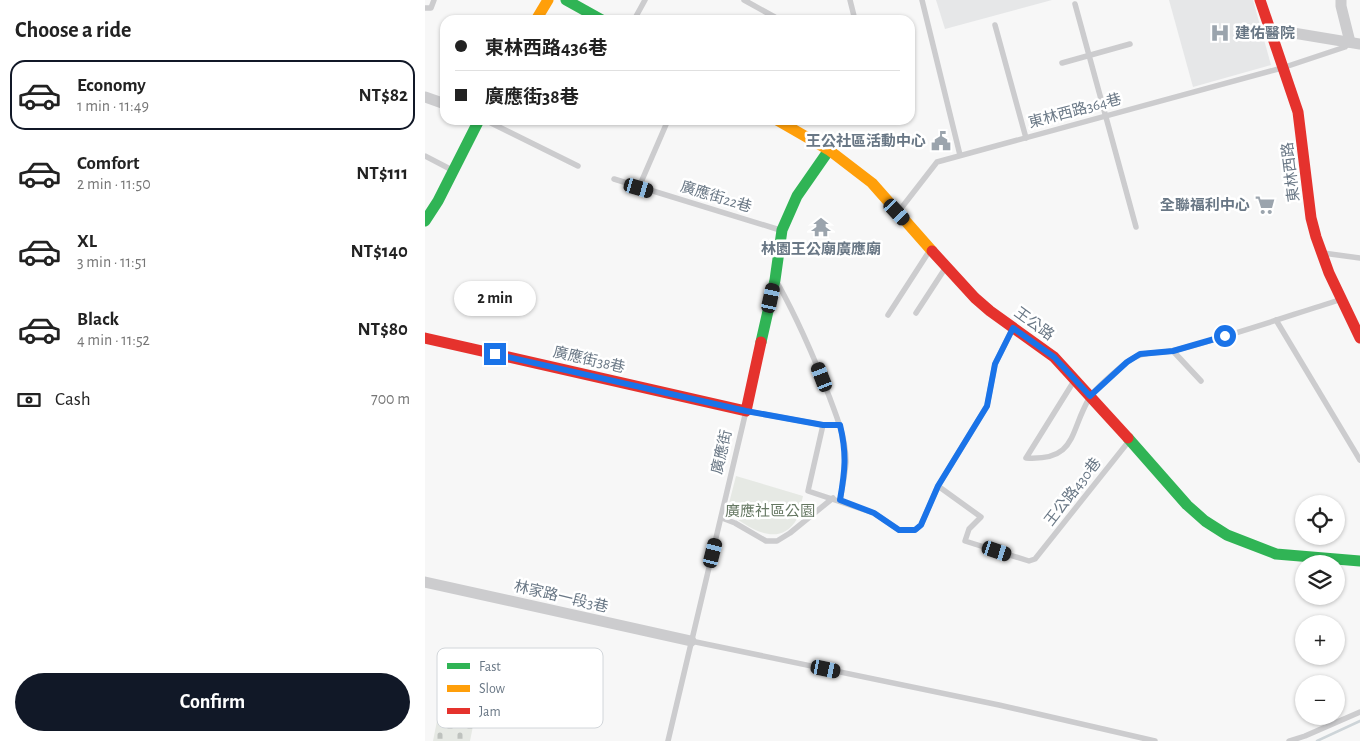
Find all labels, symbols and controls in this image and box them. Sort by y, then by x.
text: Choose a ride [15,19,131,41]
hospital icon: 建佑醫院 [1209,22,1231,44]
place label: 建佑醫院 [1235,25,1295,41]
text: 東林西路436巷 [485,39,607,58]
icon: car [17,73,62,118]
text: Economy [77,76,146,95]
text: NT$82 [359,86,408,105]
text: 廣應街38巷 [485,88,579,107]
street label: 東林西路364巷 [1027,90,1123,131]
text: 1 min · 11:49 [77,98,149,114]
public building icon: 王公社區活動中心 [930,130,952,152]
place label: 王公社區活動中心 [806,132,926,149]
street label: 東林西路 [1279,141,1302,203]
icon: car [17,151,62,196]
text: Comfort [77,154,139,173]
text: NT$111 [356,164,408,183]
text: 2 min · 11:50 [77,176,151,192]
car [622,177,655,199]
street label: 廣應街22巷 [679,178,754,215]
supermarket icon: 全聯福利中心 [1254,194,1276,216]
car [881,196,912,228]
place label: 全聯福利中心 [1160,197,1250,213]
temple icon: 林園王公廟廣應廟 [810,216,832,238]
icon: car [17,229,62,274]
text: XL [77,232,97,251]
place label: 林園王公廟廣應廟 [761,241,881,257]
text: NT$140 [351,242,408,261]
text: 3 min · 11:51 [77,254,147,270]
callout: 2 min [454,282,536,316]
car [760,282,781,314]
text: 2 min [477,290,513,306]
street label: 王公路 [1011,304,1057,343]
icon: car [17,307,62,352]
text: Black [77,310,119,329]
text: NT$80 [358,320,408,339]
route start [1214,325,1236,347]
text: 4 min · 11:52 [77,332,150,348]
route end [484,343,506,365]
street label: 廣應街38巷 [552,343,627,376]
car [809,360,834,394]
icon: cash [15,386,43,414]
text: Cash [55,390,91,409]
text: 700 m [371,391,410,407]
street label: 廣應街 [709,428,734,476]
street label: 王公路430巷 [1041,455,1104,529]
map controls [1295,495,1345,725]
button: locate [1295,495,1345,545]
park label: 廣應社區公園 [725,503,815,519]
car [702,537,723,569]
car [980,539,1013,563]
button: layers [1295,555,1345,605]
street label: 林家路一段3巷 [512,578,610,615]
button: + [1295,615,1345,665]
legend [437,648,603,728]
car [809,659,842,679]
text: Fast [479,660,501,674]
button: Confirm [15,673,410,731]
button: − [1295,675,1345,725]
text: Slow [479,682,506,696]
text: Jam [479,705,501,719]

